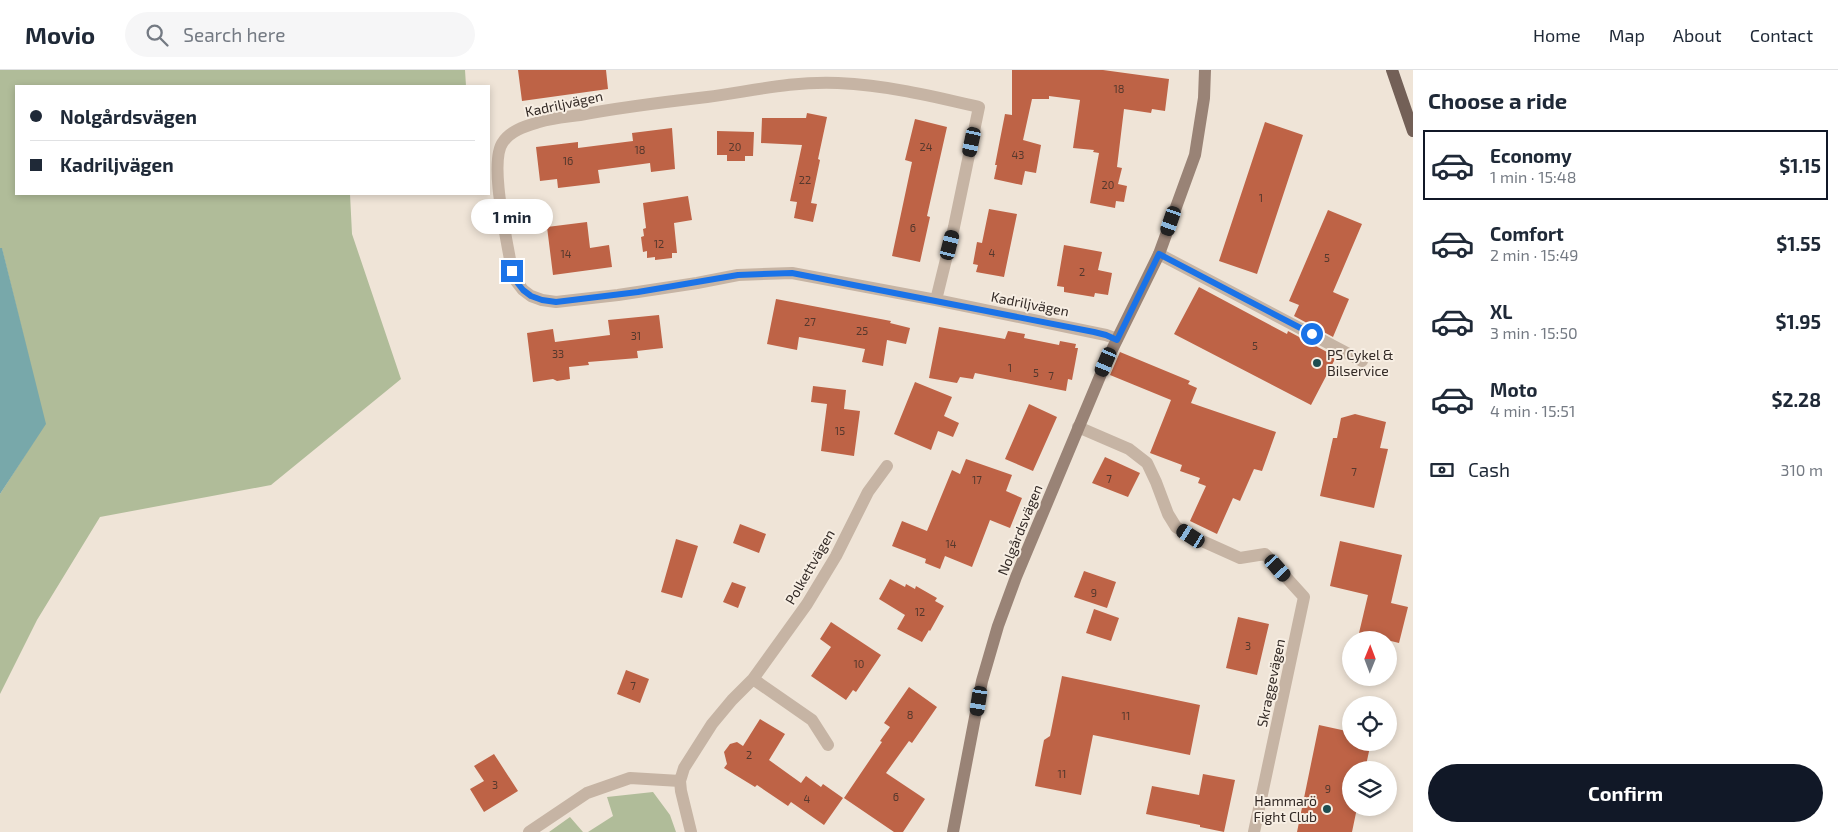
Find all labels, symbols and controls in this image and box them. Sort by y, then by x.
search box [125,12,475,57]
text: Movio [25,20,95,49]
icon: search [143,21,171,49]
text: Search here [183,23,285,46]
text: Home [1533,24,1581,46]
text: Map [1609,24,1645,46]
text: About [1673,24,1722,46]
text: Contact [1750,24,1813,46]
house number: 18 [1113,82,1125,95]
street label: Kadriljvägen [523,87,604,120]
text: Choose a ride [1428,87,1567,113]
text: Nolgårdsvägen [60,105,197,128]
car [961,126,982,158]
house number: 20 [729,140,741,153]
house number: 24 [920,140,933,153]
house number: 18 [634,143,646,156]
icon: car [1430,143,1475,188]
text: Economy [1490,144,1572,167]
house number: 43 [1012,148,1024,161]
text: Kadriljvägen [60,153,174,176]
house number: 16 [563,154,573,167]
text: $1.15 [1779,154,1821,177]
text: 1 min · 15:48 [1490,167,1576,186]
house number: 22 [799,173,811,186]
house number: 20 [1102,178,1114,191]
house number: 1 [1259,191,1263,204]
callout: 1 min [471,198,553,234]
car [1159,204,1182,238]
text: 1 min [493,207,531,226]
house number: 6 [910,221,916,234]
icon: car [1430,221,1475,266]
text: Comfort [1490,222,1564,245]
car [939,229,960,261]
text: $1.55 [1776,232,1821,255]
house number: 12 [654,237,664,250]
text: 2 min · 15:49 [1490,245,1578,264]
house number: 4 [989,246,996,259]
house number: 14 [560,247,572,260]
house number: 5 [1324,251,1330,264]
route end [501,260,523,282]
house number: 2 [1079,265,1085,278]
street label: Kadriljvägen [990,288,1071,319]
icon: car [1430,299,1475,344]
text: XL [1490,300,1512,323]
text: $1.95 [1775,310,1821,333]
house number: 27 [804,315,816,328]
route start [1301,323,1323,345]
text: 3 min · 15:50 [1490,323,1578,342]
house number: 25 [856,324,868,337]
house number: 31 [631,329,641,342]
house number: 5 [1252,339,1258,352]
car [1093,345,1118,379]
place label: PS Cykel & Bilservice [1327,346,1394,379]
house number: 33 [552,347,564,360]
marker: PS Cykel & Bilservice [1311,357,1323,369]
house number: 1 [1008,361,1012,374]
house number: 5 [1033,366,1039,379]
house number: 7 [1048,369,1054,382]
icon: car [1430,377,1475,422]
text: Moto [1490,378,1538,401]
text: $2.28 [1771,388,1821,411]
text: 4 min · 15:51 [1490,401,1575,420]
house number: 15 [835,424,845,437]
icon: cash [1428,456,1456,484]
text: Cash [1468,458,1510,481]
text: 310 m [1781,460,1823,479]
house number: 7 [1351,465,1357,478]
house number: 7 [1106,472,1112,485]
house number: 17 [972,473,982,486]
street label: Nolgårdsvägen [994,482,1045,578]
car [1174,522,1207,550]
street label: Polkettvägen [781,526,838,607]
house number: 14 [945,537,957,550]
car [1262,552,1293,584]
house number: 9 [1091,586,1097,599]
house number: 12 [915,605,925,618]
north arrow [1342,631,1398,686]
map controls [1342,631,1397,816]
street label: Skraggevägen [1253,637,1288,729]
house number: 3 [1245,639,1251,652]
house number: 10 [853,657,865,670]
house number: 7 [630,679,636,692]
car [969,685,988,717]
button: locate [1342,696,1397,751]
house number: 8 [907,708,913,721]
house number: 11 [1122,709,1130,722]
house number: 2 [746,748,752,761]
button: layers [1342,761,1397,816]
button: Confirm [1428,764,1823,822]
house number: 11 [1058,767,1066,780]
house number: 3 [492,778,498,791]
house number: 9 [1325,782,1331,795]
house number: 6 [893,790,899,803]
house number: 4 [804,792,811,805]
place label: Hammarö Fight Club [1253,792,1317,825]
marker: Hammarö Fight Club [1321,803,1333,815]

